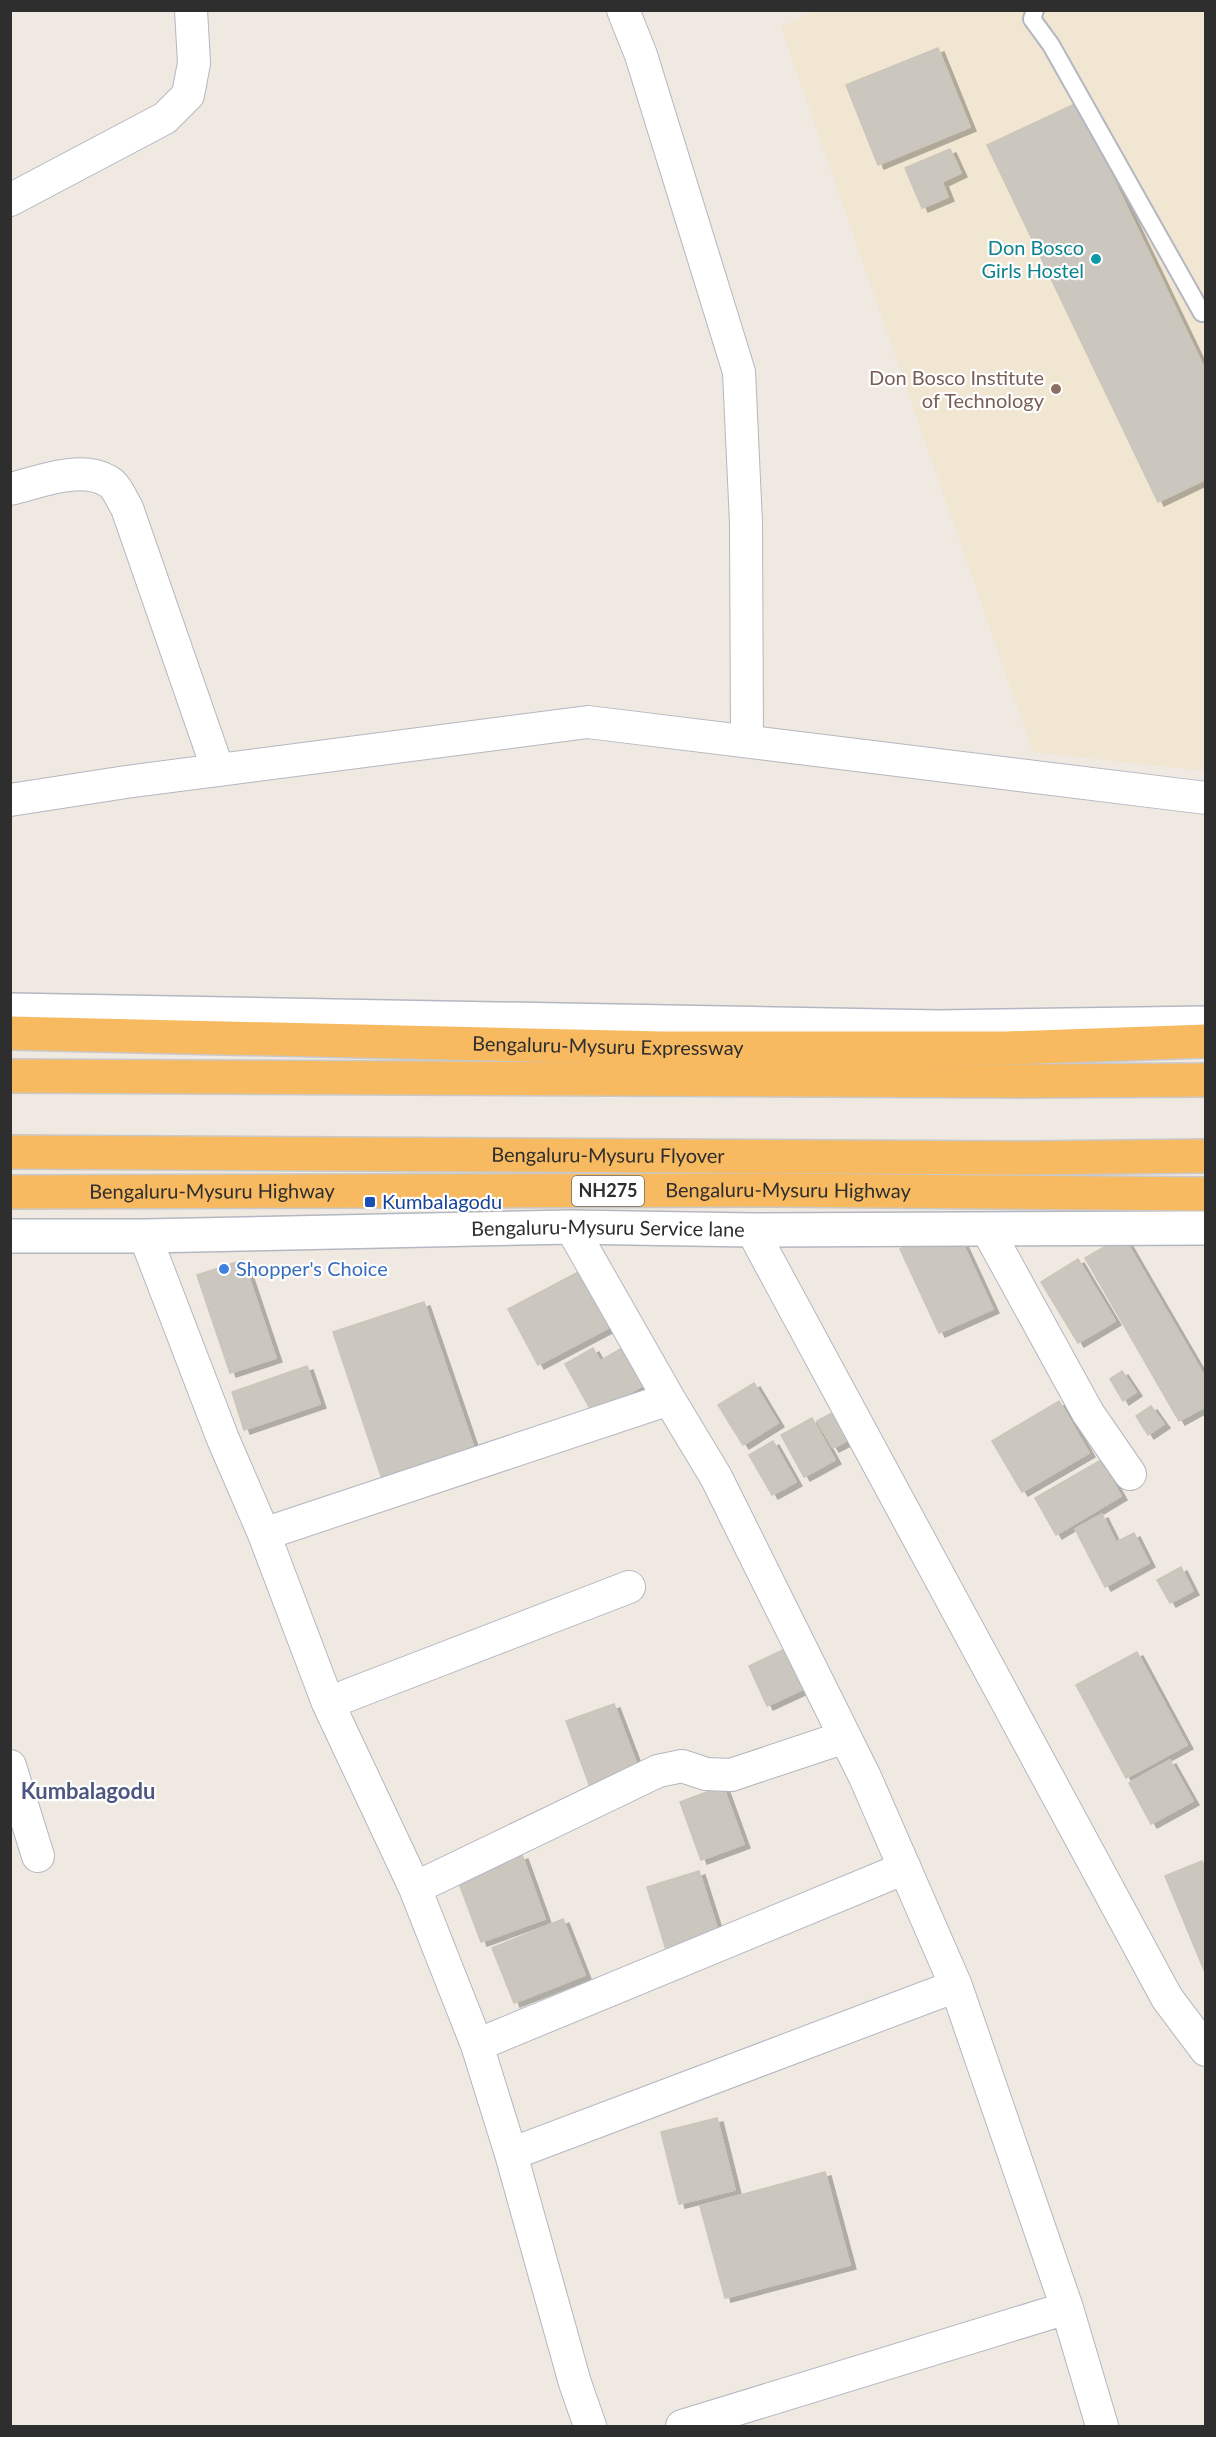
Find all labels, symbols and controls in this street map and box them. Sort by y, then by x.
place label: Don Bosco Girls Hostel [982,235,1084,282]
marker: Don Bosco Girls Hostel [1089,252,1103,266]
place label: Don Bosco Institute of Technology [869,365,1045,412]
marker: Don Bosco Institute of Technology [1049,382,1063,396]
street label: Bengaluru-Mysuru Expressway [472,1031,744,1059]
street label: Bengaluru-Mysuru Flyover [491,1142,725,1167]
road number: NH275 [572,1176,644,1206]
street label: Bengaluru-Mysuru Highway [665,1177,912,1202]
street label: Bengaluru-Mysuru Highway [89,1178,336,1203]
place label: Kumbalagodu [382,1189,502,1213]
marker: Kumbalagodu [363,1195,377,1209]
street label: Bengaluru-Mysuru Service lane [471,1214,745,1241]
place label: Shopper's Choice [236,1256,388,1280]
marker: Shopper's Choice [217,1262,231,1276]
district label: Kumbalagodu [21,1777,155,1804]

